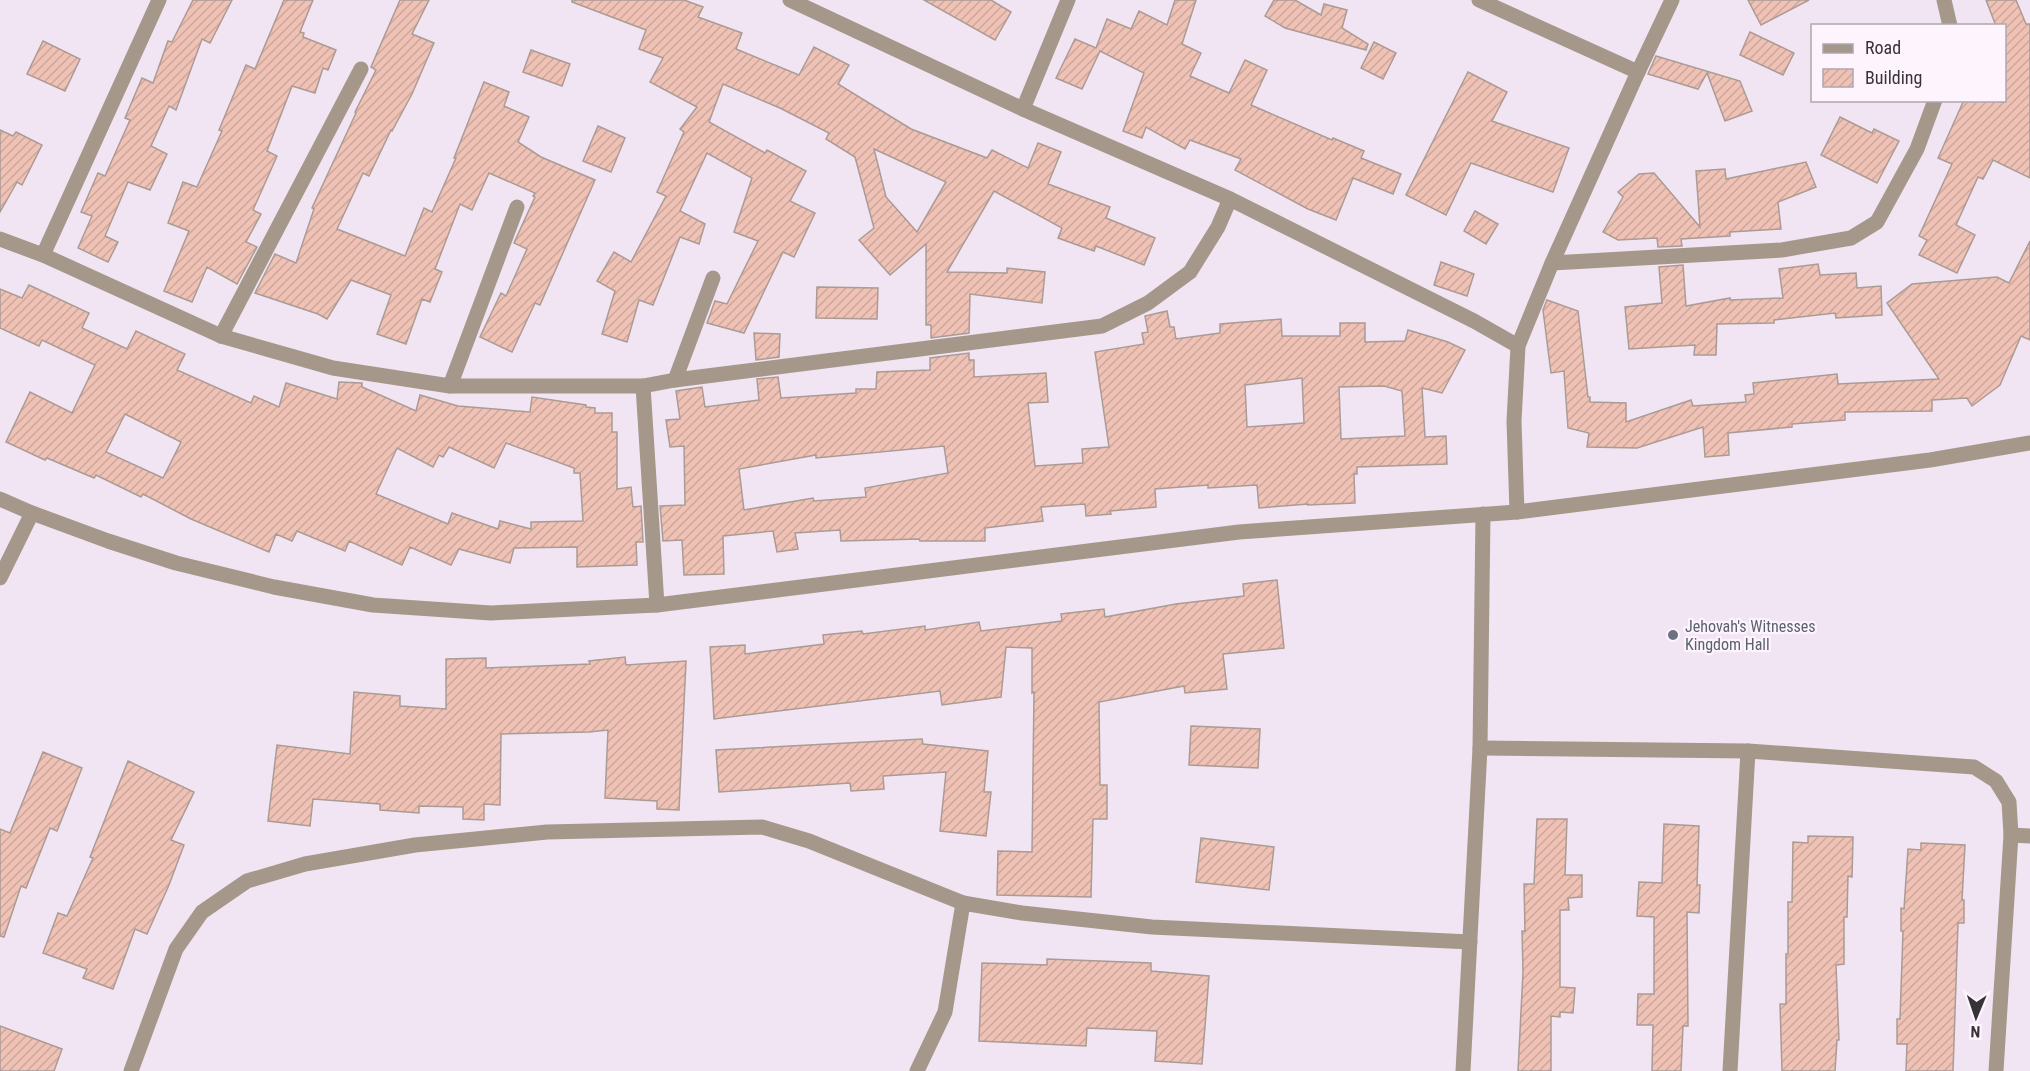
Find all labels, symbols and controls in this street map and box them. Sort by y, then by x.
legend [1811,24,2006,102]
text: Road [1865,37,1901,58]
text: Building [1865,67,1922,88]
place label: Jehovah's Witnesses Kingdom Hall [1685,617,1816,654]
marker: Jehovah's Witnesses Kingdom Hall [1666,628,1680,642]
north arrow [1946,987,2006,1047]
text: N [1970,1022,1981,1041]

